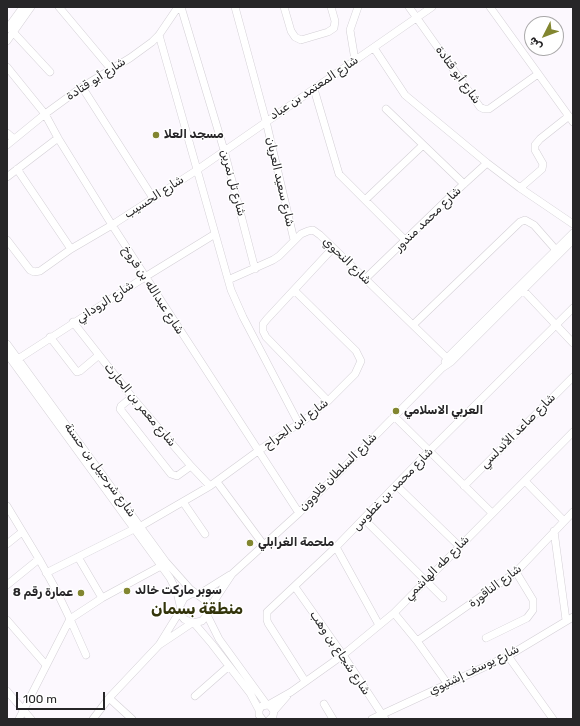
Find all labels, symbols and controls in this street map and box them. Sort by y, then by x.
north arrow [524,16,564,56]
text: ش [526,34,545,53]
street label: شارع أبو قتادة [432,43,484,107]
street label: شارع المعتمد بن عباد [267,53,361,123]
street label: شارع أبو قتادة [64,54,128,104]
place label: مسجد العلا [164,128,224,142]
marker: مسجد العلا [151,130,161,140]
street label: شارع سعيد العريان [263,136,297,228]
street label: شارع تل نمرين [217,148,249,218]
street label: شارع الحسيب [121,172,187,222]
street label: شارع محمد مندور [392,184,464,254]
street label: شارع النحوي [320,234,374,288]
street label: شارع عبدالله بن فروخ [119,243,187,337]
street label: شارع الروداني [73,278,137,326]
street label: شارع معمر بن الحارث [101,360,179,450]
street label: شارع صاعد الأندلسي [477,390,559,472]
street label: شارع ابن الجراح [261,396,331,452]
place label: العربي الاسلامي [404,404,483,418]
marker: العربي الاسلامي [391,406,401,416]
street label: شارع شرحبيل بن حسنة [61,420,139,520]
street label: شارع السلطان قلاوون [296,430,380,514]
street label: شارع محمد بن غطوس [350,444,436,534]
street label: شارع طه الهاشمي [402,533,472,603]
place label: ملحمة الغرابلي [258,536,334,550]
marker: ملحمة الغرابلي [245,538,255,548]
street label: شارع الناقورة [466,561,524,611]
place label: سوبر ماركت خالد [135,584,222,598]
place label: عمارة رقم 8 [13,586,73,600]
marker: سوبر ماركت خالد [122,586,132,596]
marker: عمارة رقم 8 [76,588,86,598]
district label: منطقة بسمان [151,599,243,619]
street label: شارع شجاع بن وهب [306,608,374,698]
street label: شارع يوسف إشتيوي [426,642,522,698]
scale bar [18,684,107,710]
text: 100 m [23,692,57,706]

